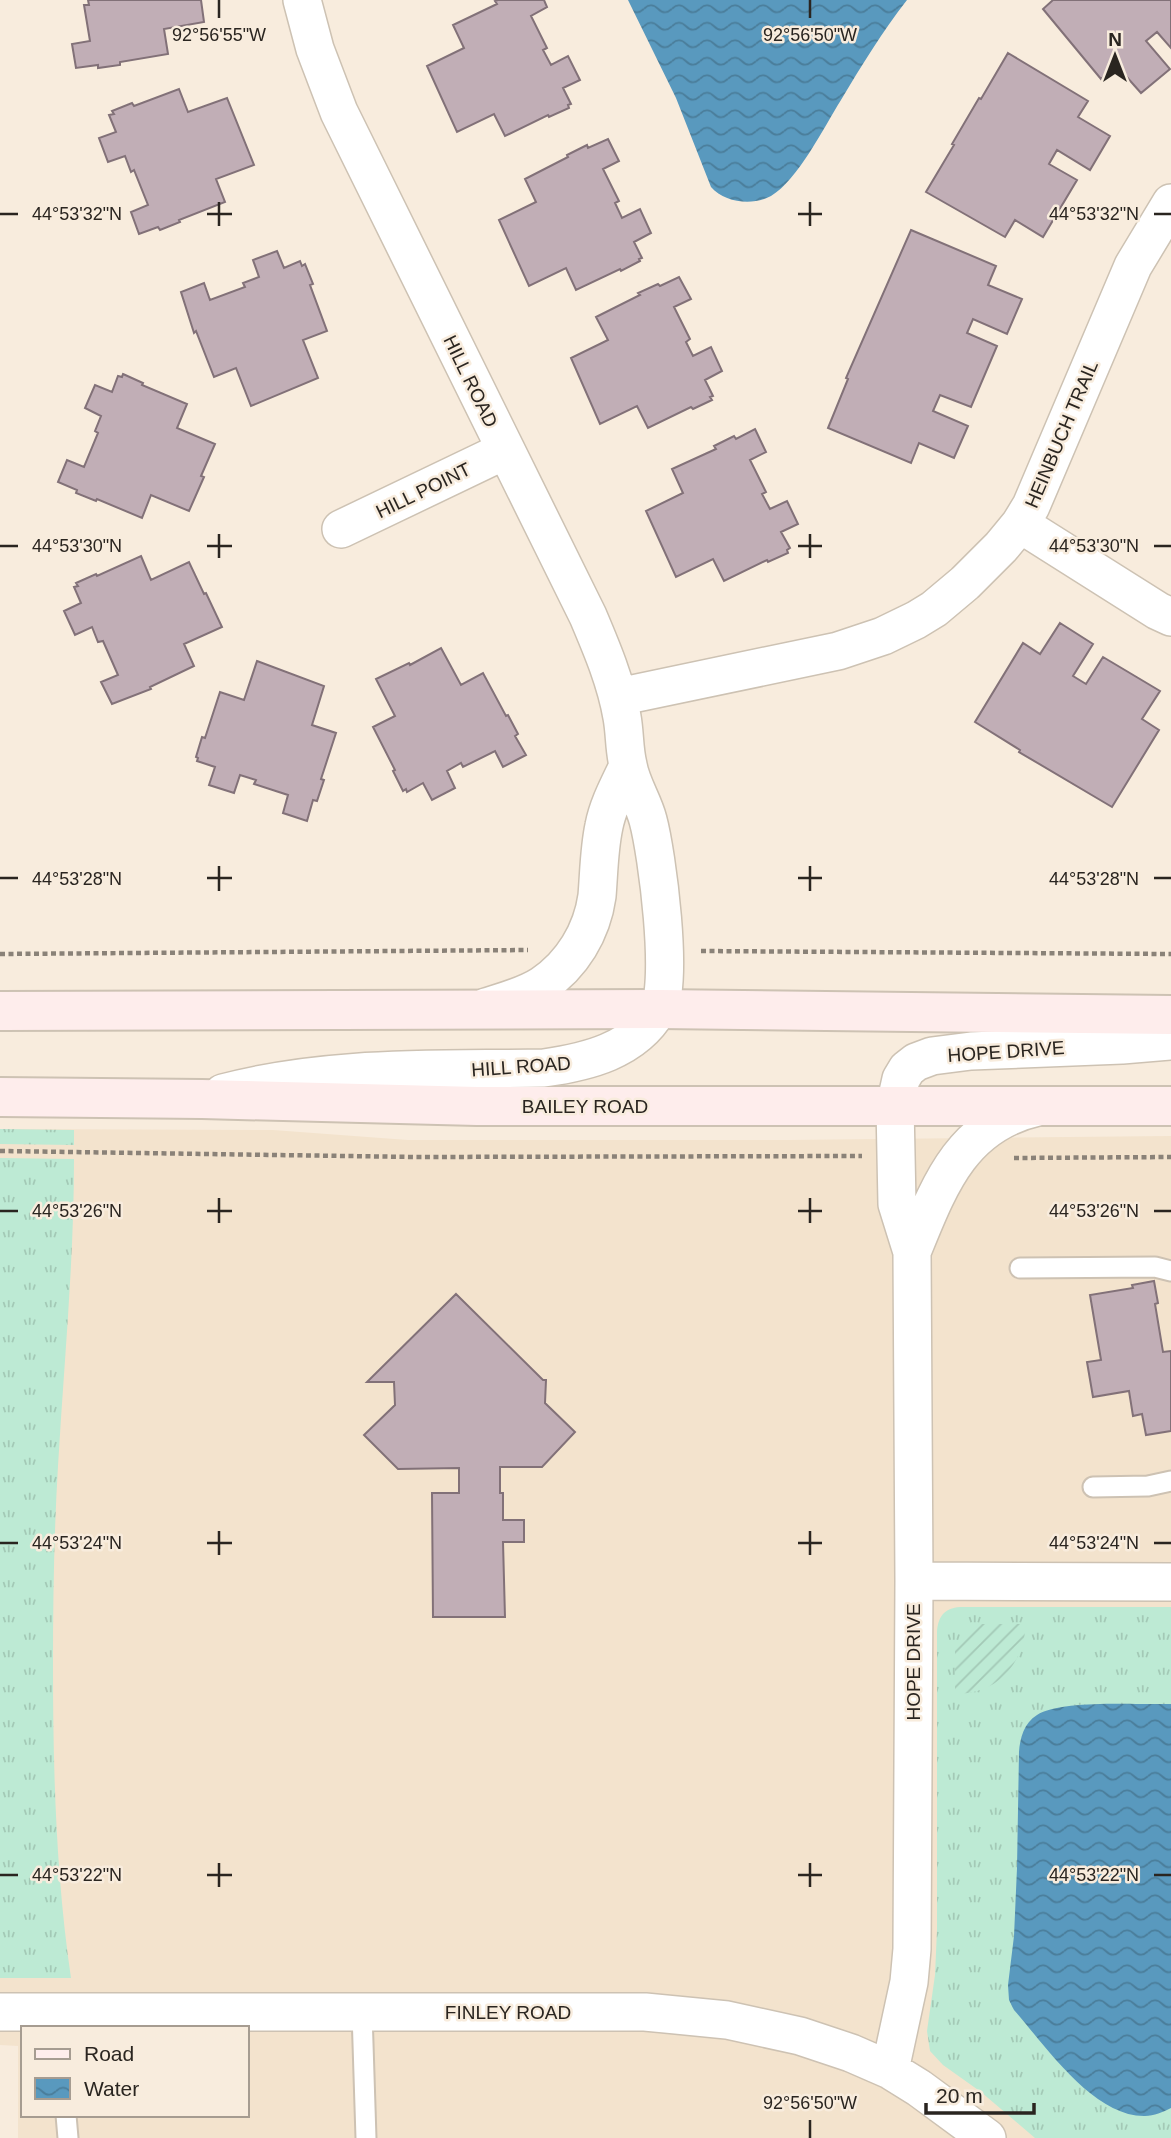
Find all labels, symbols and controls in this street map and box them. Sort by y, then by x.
north arrow [1080,21,1150,91]
text: 92°56'55"W [172,25,266,45]
text: 92°56'50"W [763,25,857,45]
text: N [1108,29,1122,50]
text: 44°53'32"N [32,204,122,224]
text: 44°53'32"N [1049,204,1139,224]
street label: HILL ROAD [439,332,502,431]
street label: HEINBUCH TRAIL [1021,357,1102,511]
street label: HILL POINT [372,458,474,522]
text: 44°53'30"N [32,536,122,556]
text: 44°53'30"N [1049,536,1139,556]
text: 44°53'28"N [32,869,122,889]
text: 44°53'28"N [1049,869,1139,889]
street label: HOPE DRIVE [947,1037,1065,1066]
street label: HILL ROAD [471,1053,571,1080]
street label: BAILEY ROAD [522,1096,648,1117]
text: 44°53'26"N [32,1201,122,1221]
text: 44°53'26"N [1049,1201,1139,1221]
text: 44°53'24"N [32,1533,122,1553]
text: 44°53'24"N [1049,1533,1139,1553]
street label: HOPE DRIVE [903,1603,924,1721]
text: 44°53'22"N [32,1865,122,1885]
text: 44°53'22"N [1049,1865,1139,1885]
street label: FINLEY ROAD [445,2002,571,2023]
legend [21,2026,248,2117]
text: Road [84,2042,134,2065]
scale bar [926,2072,1034,2116]
text: Water [84,2077,139,2100]
text: 20 m [936,2084,983,2107]
text: 92°56'50"W [763,2093,857,2113]

